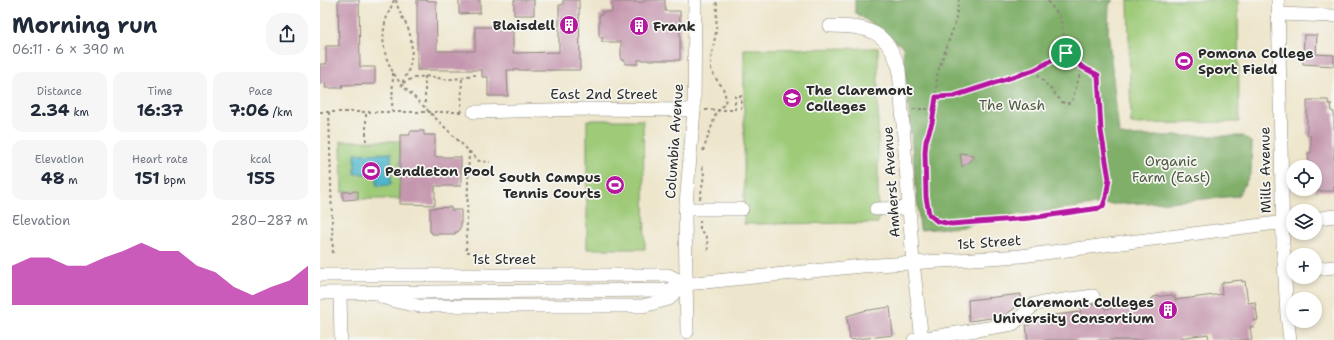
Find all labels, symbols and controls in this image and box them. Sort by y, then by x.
text: Morning run [12,11,157,40]
button: share [266,13,308,55]
building icon: Blaisdell [558,14,580,36]
building icon: Frank [628,15,650,37]
place label: Blaisdell [493,16,555,34]
place label: Frank [653,17,696,35]
pin [1049,36,1083,70]
text: 06:11 · 6 × 390 m [12,41,124,58]
icon: arrive [1055,42,1077,64]
place label: Pomona College Sport Field [1198,44,1314,78]
sports icon: Pomona College Sport Field [1173,50,1195,72]
place label: The Claremont Colleges [806,81,913,115]
street label: Columbia Avenue [661,83,687,199]
text: Distance [37,84,82,99]
text: Time [147,84,173,99]
text: Pace [249,84,273,99]
street label: East 2nd Street [550,85,658,103]
school or university icon: The Claremont Colleges [781,87,803,109]
park label: The Wash [979,96,1045,114]
text: 2.34 [30,99,70,121]
text: 16:37 [136,99,184,121]
text: 7:06 [229,99,269,121]
text: km [70,105,89,120]
text: /km [269,105,293,120]
street label: Amherst Avenue [878,126,904,238]
street label: Mills Avenue [1255,126,1275,214]
text: Elevation [35,152,84,167]
text: Heart rate [132,152,188,167]
text: kcal [250,152,271,167]
park label: Organic Farm (East) [1132,152,1210,186]
sports icon: Pendleton Pool [360,160,382,182]
map controls [1286,160,1322,328]
button: locate [1286,160,1322,196]
place label: Pendleton Pool [385,162,495,180]
text: 48 [41,167,65,189]
text: 151 [134,167,160,189]
text: 155 [246,167,275,189]
place label: South Campus Tennis Courts [499,168,601,202]
text: m [65,173,78,188]
text: bpm [160,173,186,188]
sports icon: South Campus Tennis Courts [604,174,626,196]
button: layers [1286,204,1322,240]
text: Elevation [12,212,70,229]
text: 280–287 m [231,212,308,229]
street label: 1st Street [956,231,1022,253]
button: + [1286,248,1322,284]
street label: 1st Street [472,250,536,268]
button: − [1286,292,1322,328]
place label: Claremont Colleges University Consortium [993,293,1154,327]
building icon: Claremont Colleges University Consortium [1157,299,1179,321]

